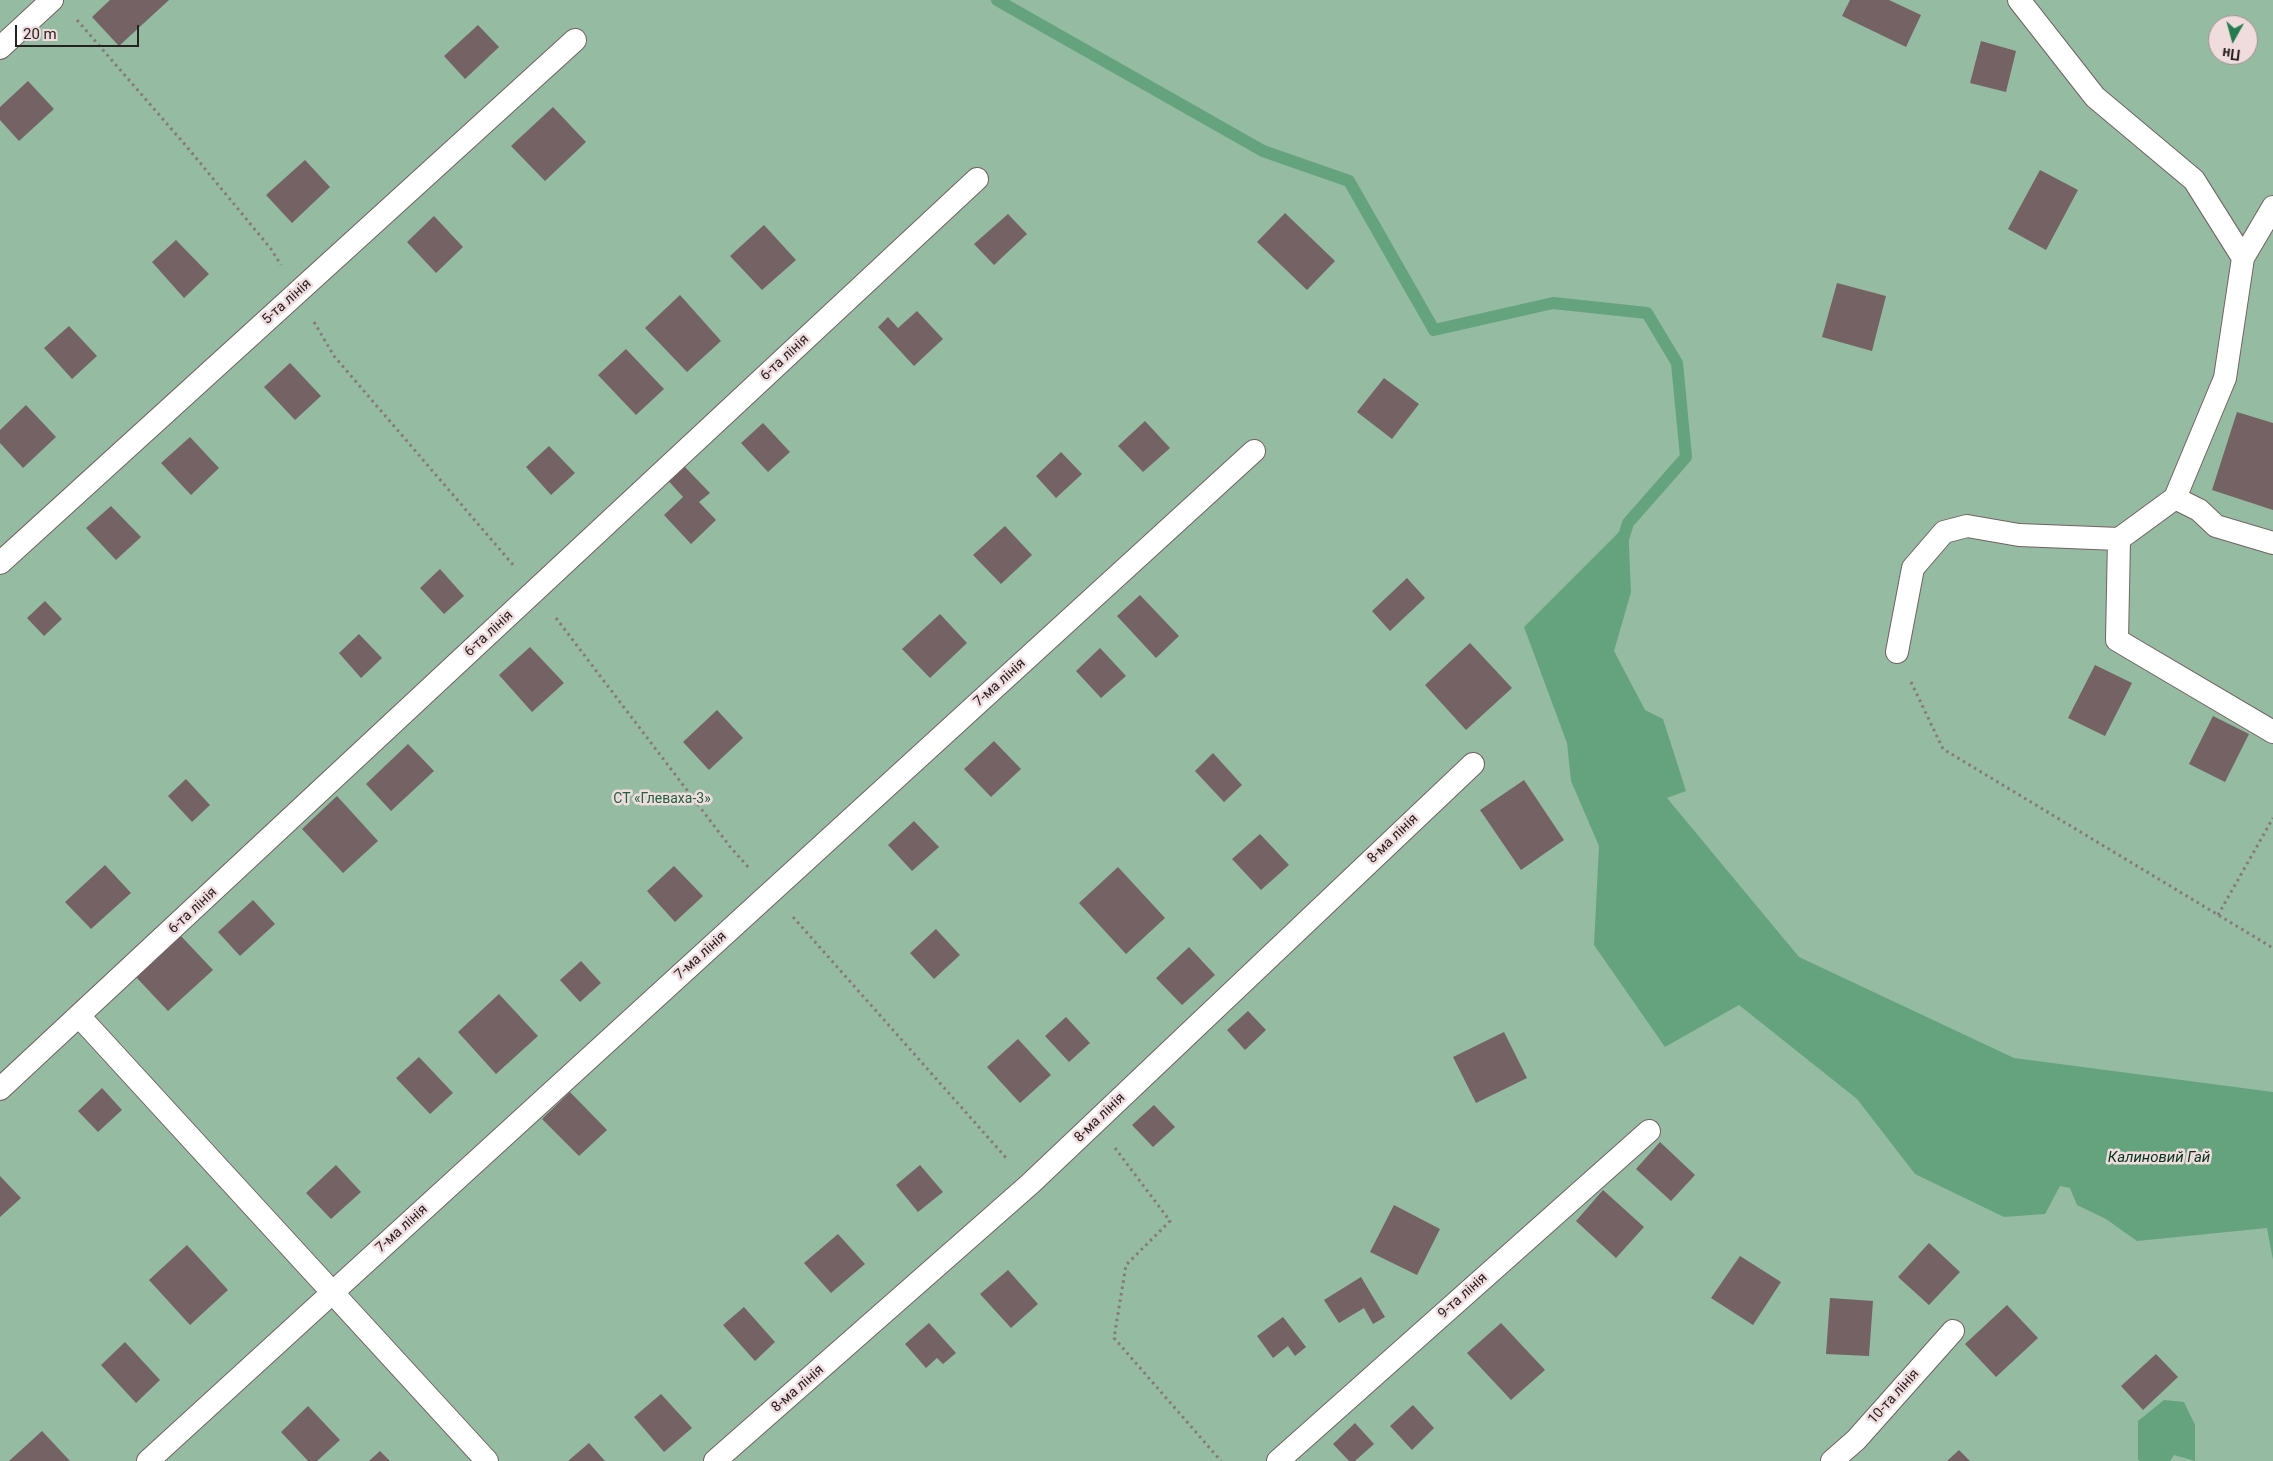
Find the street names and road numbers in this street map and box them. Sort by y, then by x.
street label: 5-та лінія [259,276,315,328]
street label: 6-та лінія [757,331,813,385]
street label: 6-та лінія [461,607,517,661]
street label: 7-ма лінія [971,655,1029,711]
street label: 8-ма лінія [1364,811,1422,867]
street label: 6-та лінія [165,884,221,938]
street label: 7-ма лінія [672,928,730,984]
street label: 8-ма лінія [1071,1090,1129,1146]
street label: 7-ма лінія [373,1201,431,1257]
street label: 9-та лінія [1435,1270,1491,1322]
street label: 8-ма лінія [768,1362,828,1416]
street label: 10-та лінія [1865,1366,1923,1428]

